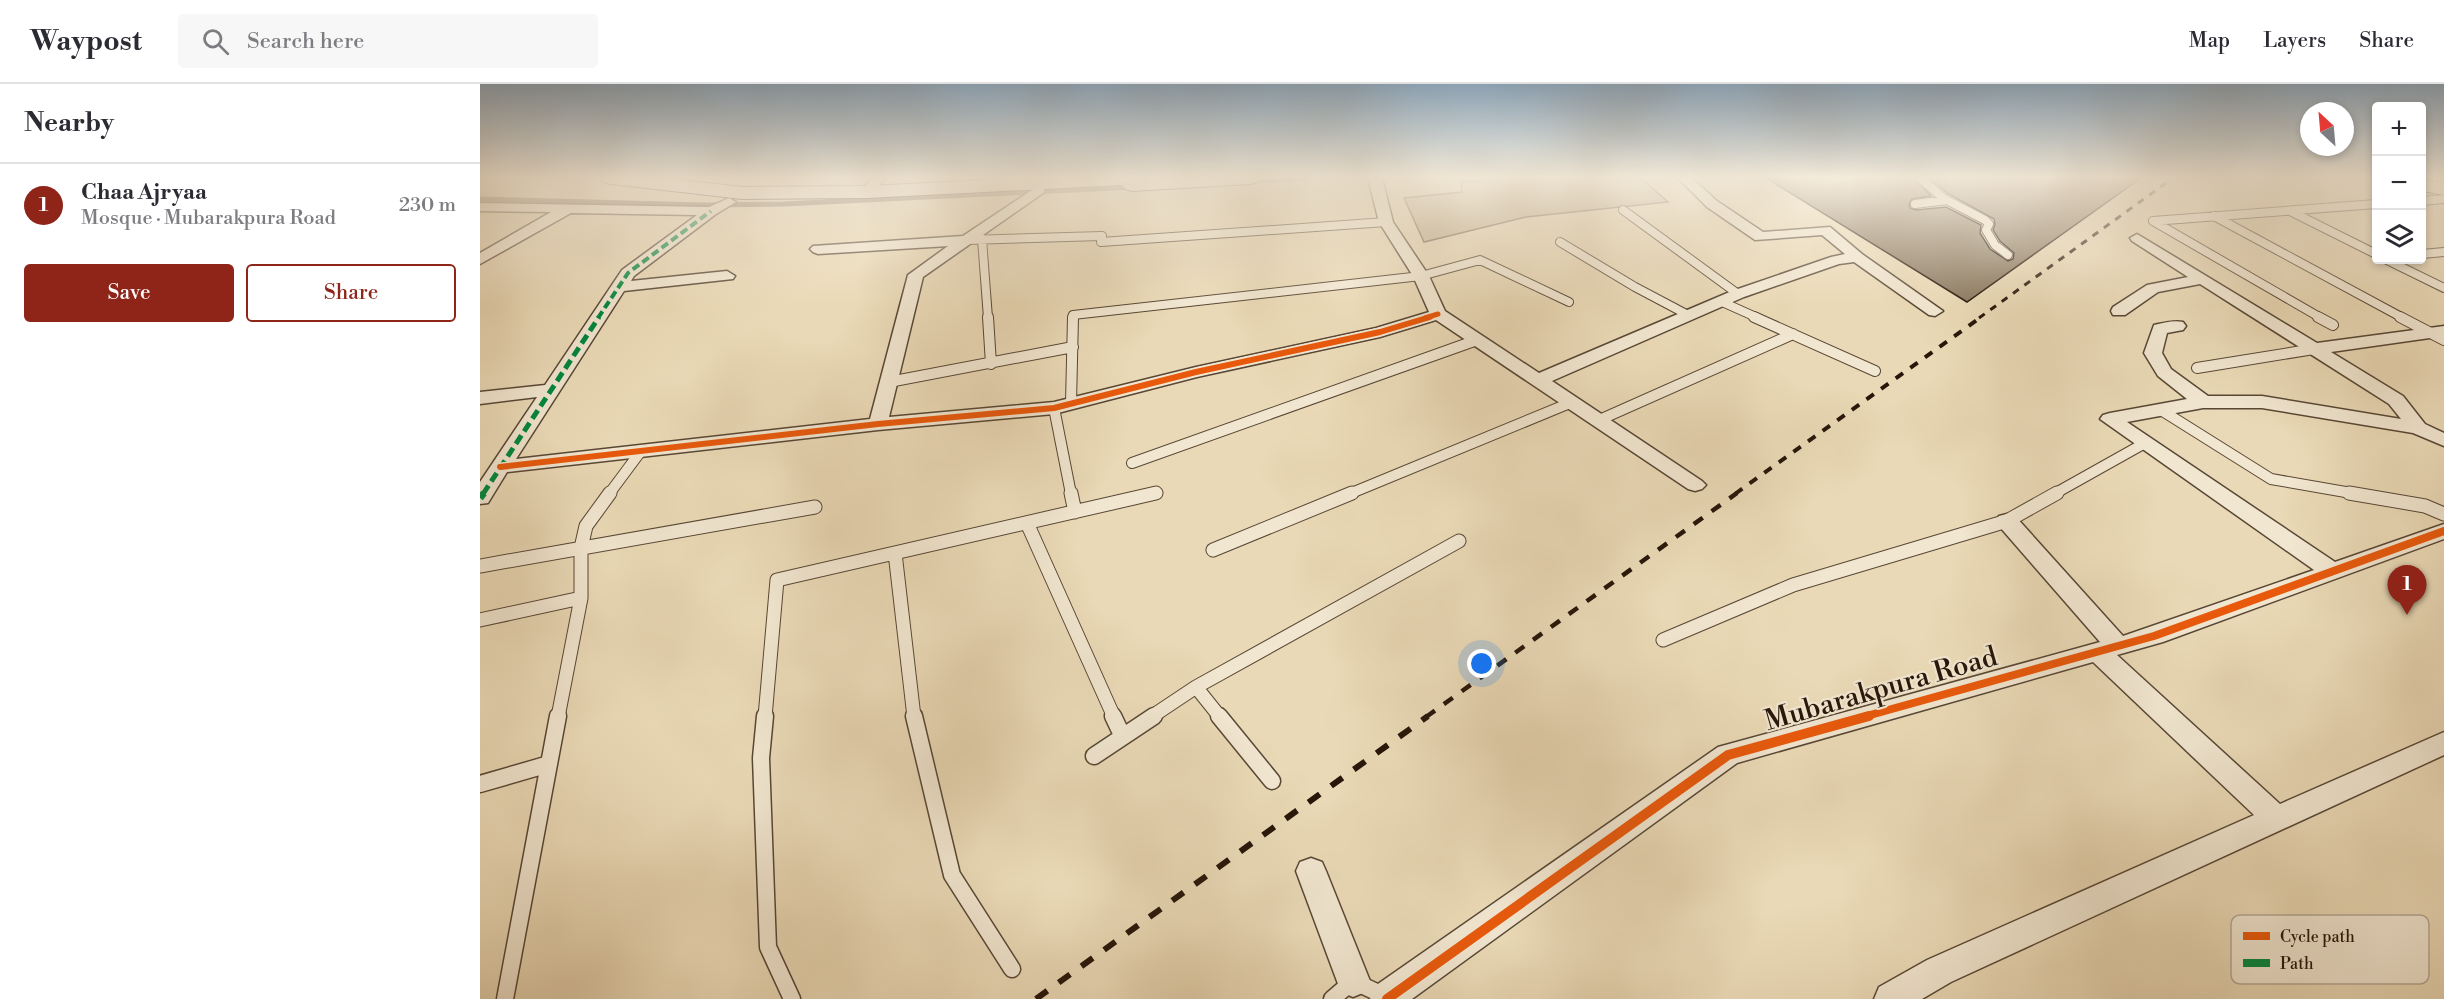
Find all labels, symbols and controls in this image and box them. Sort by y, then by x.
search box [178,14,598,68]
text: Waypost [30,24,142,59]
icon: search [199,25,232,58]
text: Search here [247,28,364,55]
text: Map [2189,28,2230,54]
text: Layers [2263,28,2326,54]
text: Share [2359,28,2414,54]
north arrow [2300,102,2354,156]
map controls [2372,102,2426,264]
button: + [2372,102,2426,156]
text: Nearby [24,107,114,139]
button: − [2372,156,2426,210]
text: Chaa Ajryaa [81,179,207,206]
text: 1 [39,193,48,218]
text: 230 m [399,193,456,218]
text: Mosque · Mubarakpura Road [81,206,336,231]
button: layers [2372,210,2426,264]
button: Save [24,264,234,322]
button: Share [246,264,456,322]
pin: 1 [2388,566,2426,615]
street label: Mubarakpura Road [1761,639,2002,739]
your location [1467,649,1496,678]
legend [2231,915,2429,984]
text: Cycle path [2280,927,2355,947]
text: Path [2280,954,2314,974]

